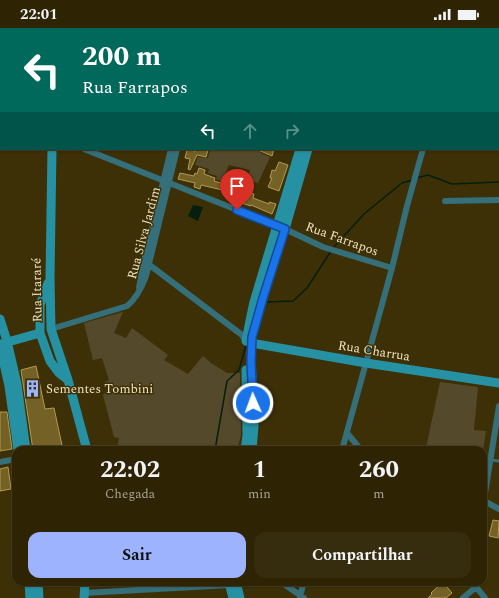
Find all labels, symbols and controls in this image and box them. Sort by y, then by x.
text: 22:01 [20,3,58,26]
text: 200 m [82,35,161,78]
icon: left [16,44,68,96]
text: Rua Farrapos [82,74,188,101]
icon: left [197,120,219,142]
icon: ahead [239,120,261,142]
icon: right [281,120,303,142]
pin [220,169,254,210]
icon: arrive [226,175,248,197]
street label: Rua Silva Jardim [122,185,166,281]
street label: Rua Farrapos [303,217,381,261]
street label: Rua Itararé [26,258,48,322]
street label: Rua Charrua [337,335,412,367]
building icon: Sementes Tombini [23,379,43,399]
place label: Sementes Tombini [46,379,153,399]
position arrow [232,382,274,424]
text: 22:02 [100,452,160,488]
text: 1 [253,452,266,488]
text: 260 [359,452,399,488]
text: Chegada [105,484,155,504]
text: min [248,484,271,504]
text: m [373,484,384,504]
button: Sair [28,532,246,578]
button: Compartilhar [254,532,471,578]

